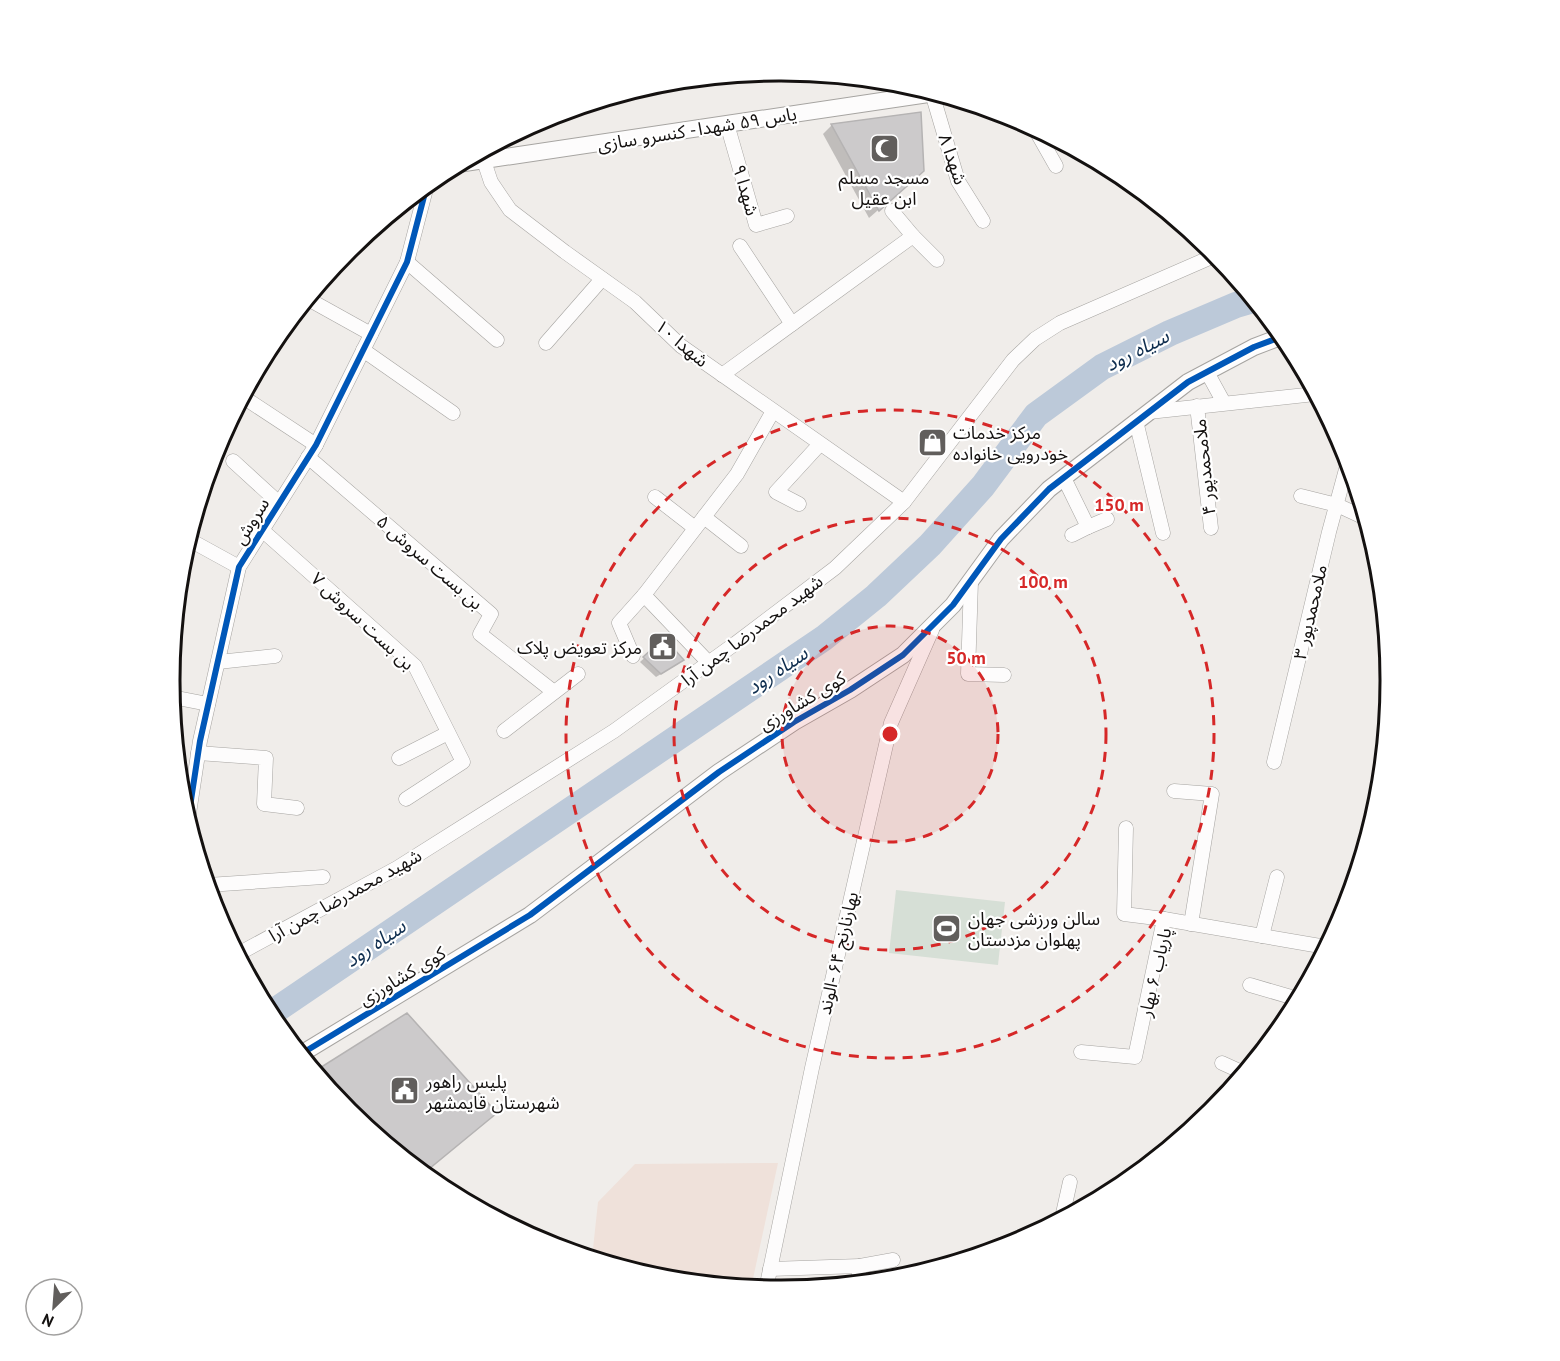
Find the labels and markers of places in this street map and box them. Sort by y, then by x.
mosque icon: مسجد مسلم ابن عقیل [868,132,900,164]
place label: مسجد مسلم ابن عقیل [839,166,929,210]
place label: مرکز خدمات خودرویی خانواده [953,421,1068,465]
shop icon: مرکز خدمات خودرویی خانواده [916,426,948,458]
public building icon: مرکز تعویض پلاک [647,631,679,663]
place label: مرکز تعویض پلاک [517,636,642,659]
centre of rings [880,724,900,744]
place label: سالن ورزشی جهان پهلوان مزدستان [968,907,1100,951]
sports icon: سالن ورزشی جهان پهلوان مزدستان [931,912,963,944]
place label: پلیس راهور شهرستان قایمشهر [425,1070,560,1114]
public building icon: پلیس راهور شهرستان قایمشهر [389,1075,421,1107]

